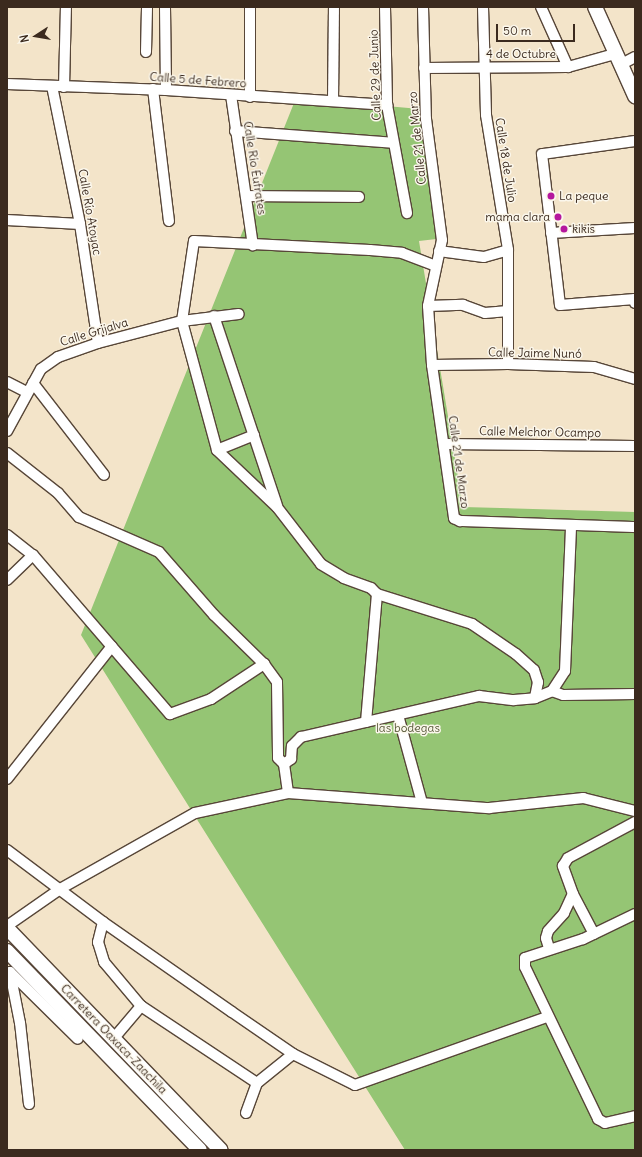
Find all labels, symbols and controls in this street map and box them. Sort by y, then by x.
north arrow [16,16,56,56]
scale bar [498,16,577,42]
text: 50 m [503,23,531,38]
street label: Calle 29 de Junio [366,29,384,121]
text: N [17,33,32,44]
street label: 4 de Octubre [486,47,556,61]
street label: Calle 5 de Febrero [149,69,247,91]
street label: Calle 21 de Marzo [405,91,429,185]
street label: Calle 18 de Julio [492,117,520,203]
street label: Calle Río Éufrates [240,120,270,216]
street label: Calle Río Atoyac [75,168,105,256]
place label: La peque [559,189,609,203]
marker: La peque [546,191,556,201]
place label: mama clara [485,210,550,224]
marker: mama clara [553,212,563,222]
place label: kikis [572,222,595,236]
marker: kikis [559,224,569,234]
street label: Calle Grijalva [58,315,130,349]
street label: Calle Jaime Nunó [488,345,582,361]
street label: Calle 21 de Marzo [445,415,473,509]
street label: Calle Melchor Ocampo [479,424,601,440]
park label: las bodegas [376,721,440,735]
street label: Carretera Oaxaca-Zaachila [58,981,170,1097]

